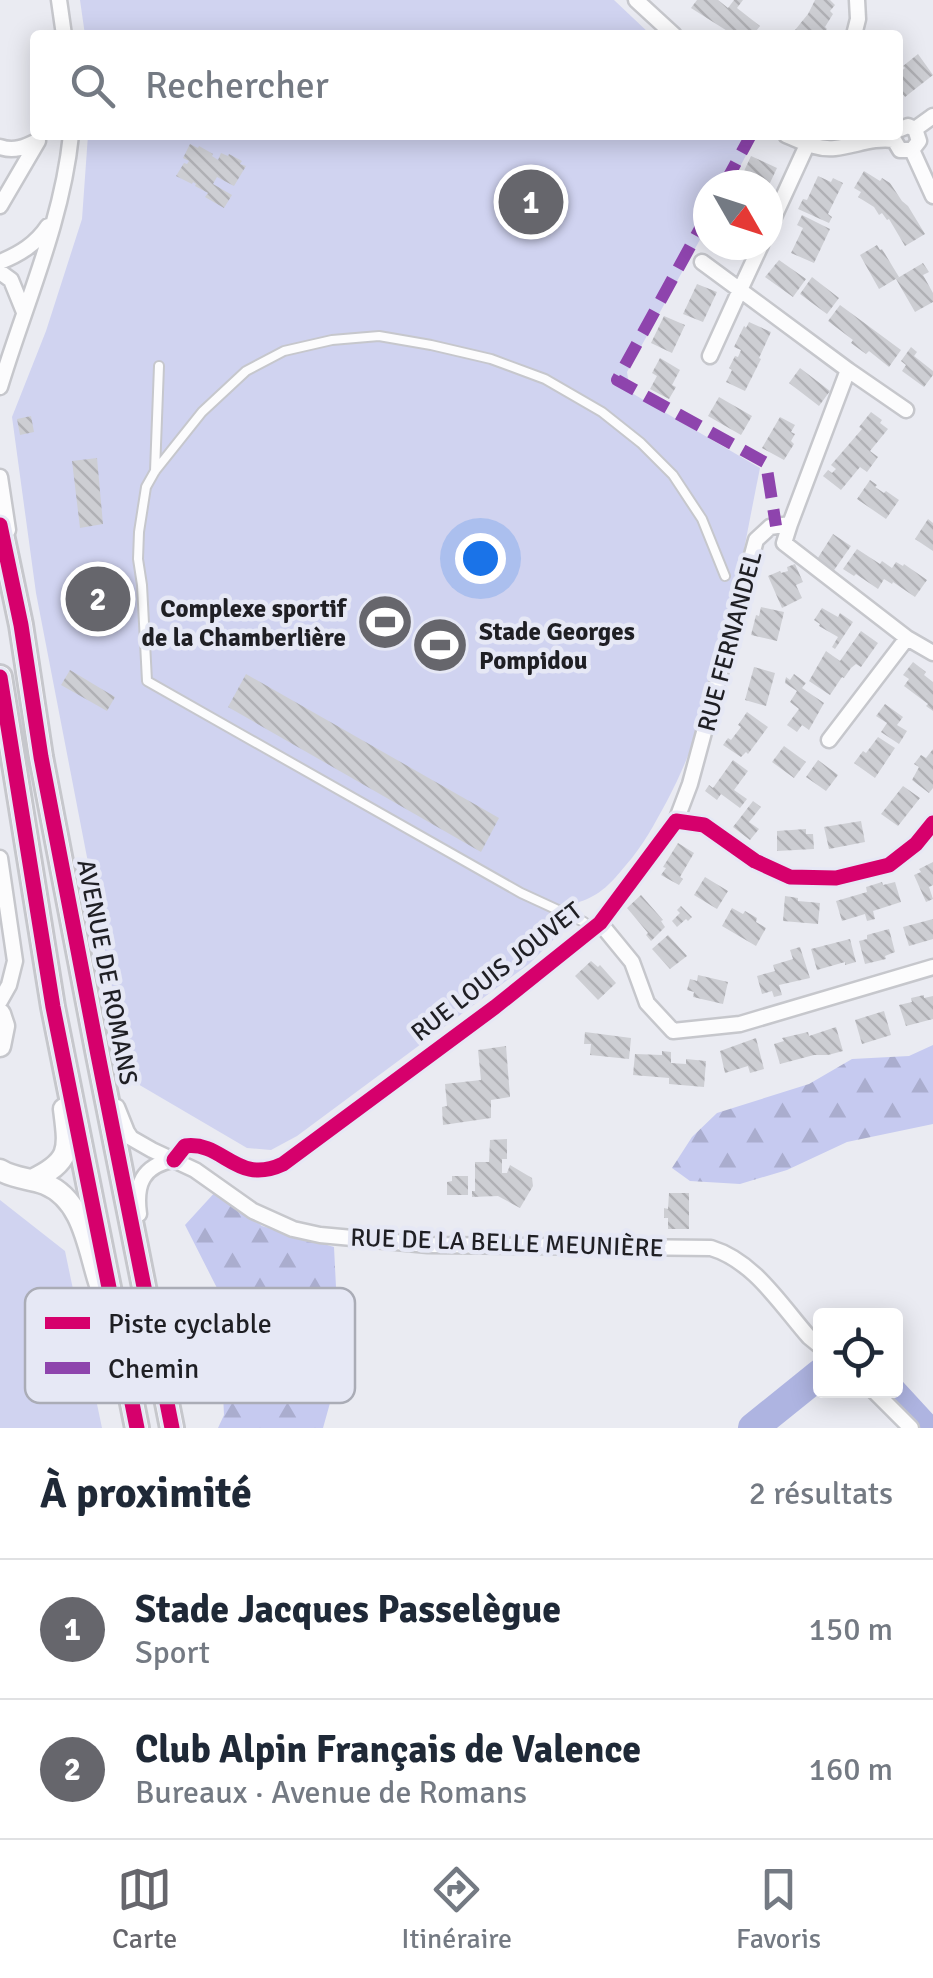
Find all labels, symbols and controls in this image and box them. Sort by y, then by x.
search box [30,30,903,140]
icon: search [65,58,120,113]
text: Rechercher [145,62,329,109]
pin: 1 [498,164,564,240]
north arrow [693,170,783,260]
your location [455,533,506,584]
street label: RUE FERNANDEL [690,547,769,735]
pin: 2 [66,562,130,636]
sports icon: Complexe sportif de la Chamberlière [355,592,415,652]
place label: Complexe sportif de la Chamberlière [141,593,348,653]
sports icon: Stade Georges Pompidou [410,615,470,675]
place label: Stade Georges Pompidou [479,616,635,676]
street label: AVENUE DE ROMANS [70,857,145,1088]
street label: RUE LOUIS JOUVET [405,895,588,1048]
street label: RUE DE LA BELLE MEUNIÈRE [350,1222,664,1263]
legend [25,1288,355,1403]
text: Piste cyclable [108,1307,272,1341]
map controls [813,1308,903,1398]
button: locate [813,1308,903,1398]
text: Chemin [108,1352,199,1386]
text: À proximité [40,1468,252,1519]
text: 2 résultats [749,1474,893,1513]
text: Stade Jacques Passelègue [135,1586,561,1633]
text: 1 [64,1610,81,1649]
text: 150 m [809,1610,893,1649]
text: Sport [135,1633,210,1672]
text: Club Alpin Français de Valence [135,1726,641,1773]
text: 2 [64,1750,81,1789]
text: 160 m [809,1750,893,1789]
text: Bureaux · Avenue de Romans [135,1773,527,1812]
tab: Carte [112,1862,177,1956]
tab: Itinéraire [401,1862,512,1956]
tab: Favoris [736,1862,821,1956]

